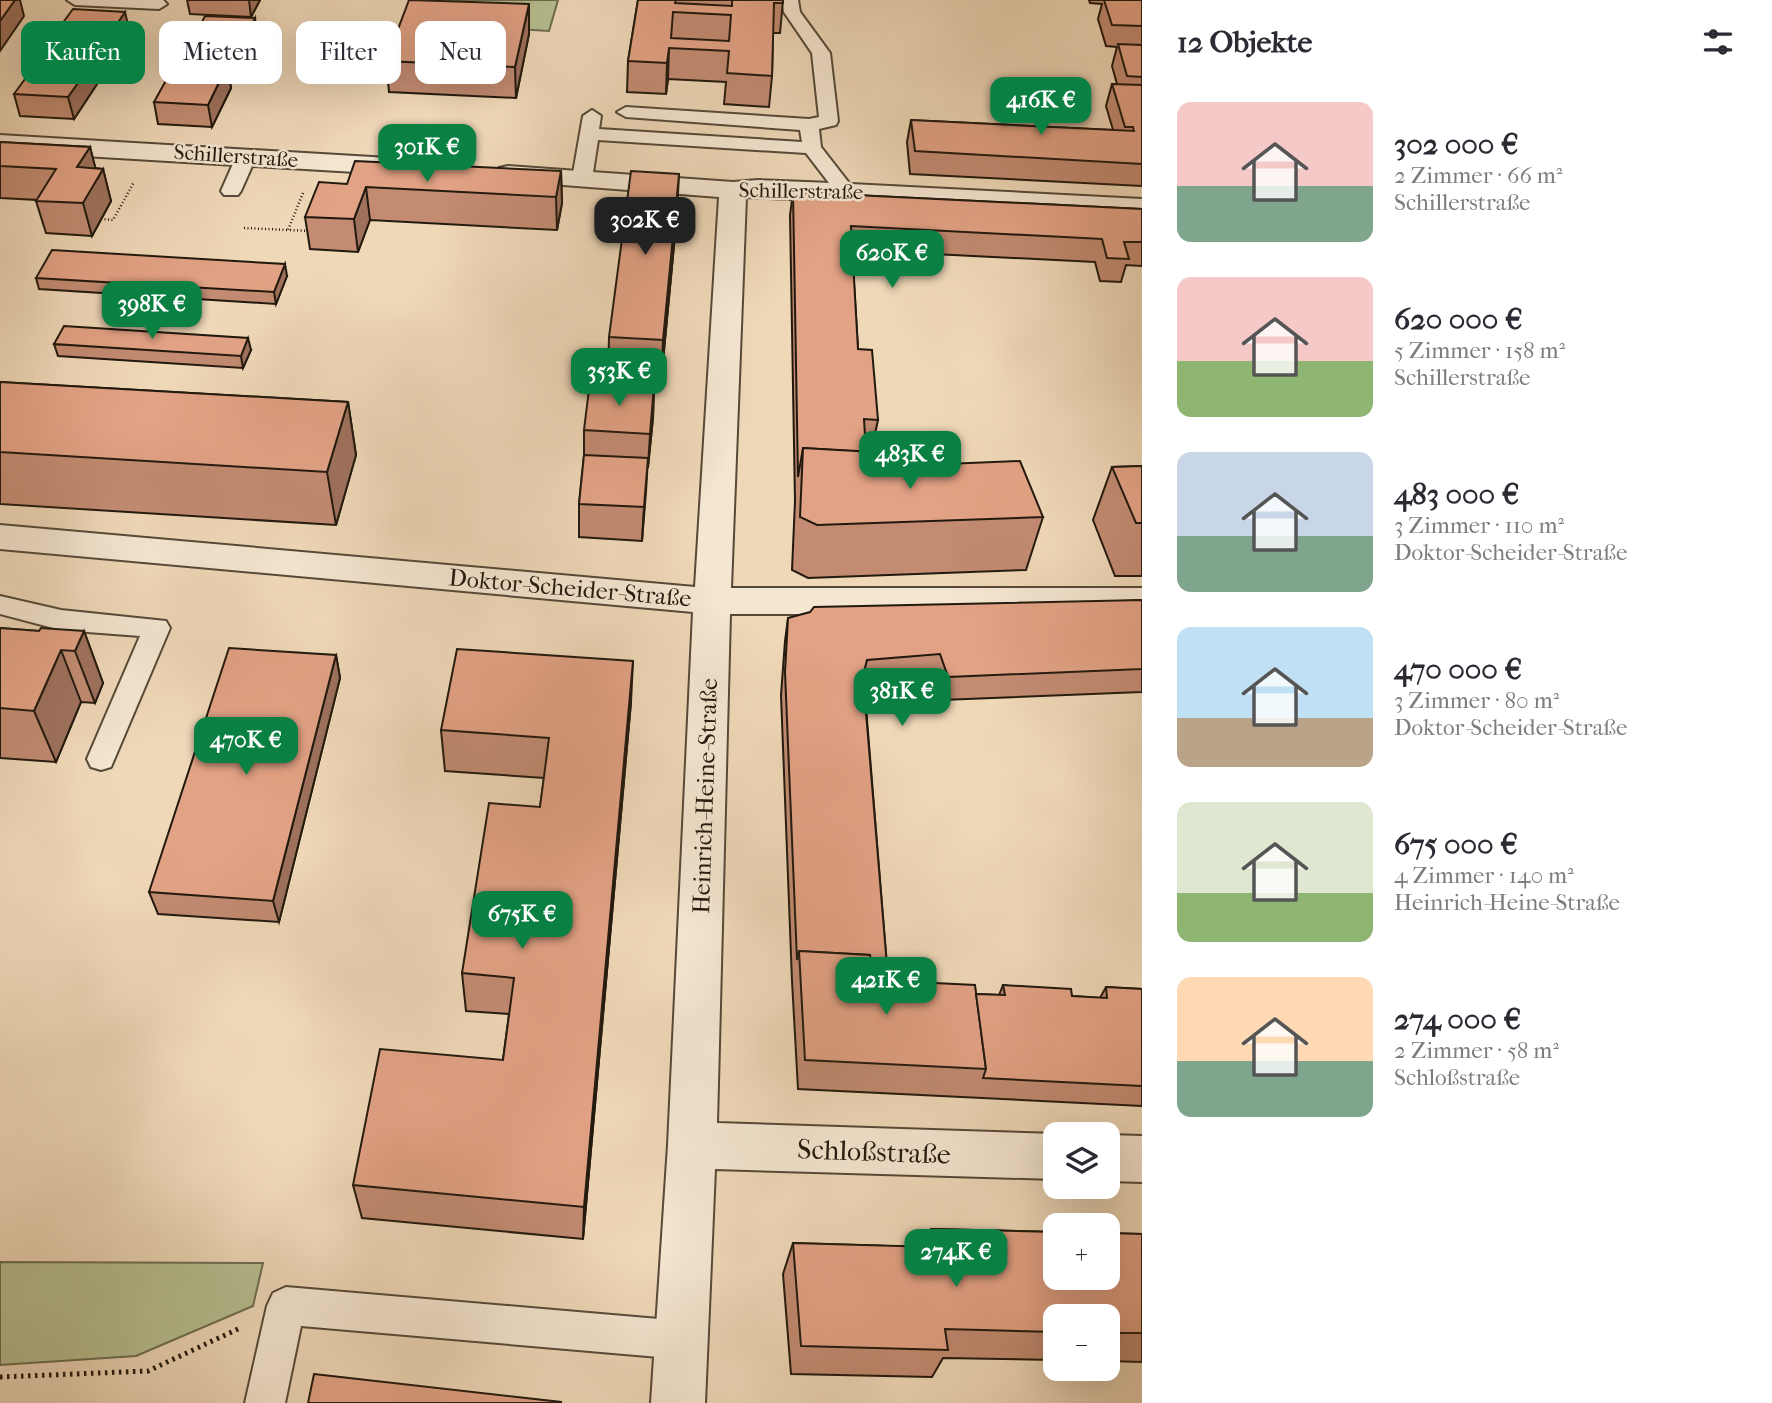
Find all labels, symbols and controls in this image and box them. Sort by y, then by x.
chip: Kaufen [21,21,145,84]
chip: Mieten [159,21,282,84]
chip: Filter [296,21,401,84]
chip: Neu [415,21,506,84]
icon: filters [1699,23,1737,61]
text: 12 Objekte [1177,25,1312,60]
pin: 416K € [984,78,1098,137]
text: 416K € [1006,86,1076,113]
pin: 301K € [370,124,484,184]
text: 302 000 € [1394,127,1519,162]
icon: home [1233,130,1317,214]
text: 301K € [394,133,460,160]
street label: Schillerstraße [173,140,299,172]
text: 2 Zimmer · 66 m² [1394,162,1562,189]
street label: Schillerstraße [738,178,864,204]
text: Schillerstraße [1394,189,1530,216]
pin: 302K € [588,198,702,257]
text: 302K € [610,206,680,233]
pin: 620K € [835,230,949,290]
text: 620K € [856,239,928,266]
pin: 398K € [95,282,209,341]
text: 398K € [118,290,186,317]
text: 620 000 € [1394,302,1523,337]
icon: home [1233,305,1317,389]
text: 5 Zimmer · 158 m² [1394,337,1565,364]
pin: 353K € [562,348,676,408]
text: 353K € [587,357,651,384]
text: Schillerstraße [1394,364,1530,391]
pin: 483K € [853,432,967,491]
text: 483K € [875,440,945,467]
text: 483 000 € [1394,477,1519,512]
icon: home [1233,480,1317,564]
text: 3 Zimmer · 110 m² [1394,512,1564,539]
text: Doktor-Scheider-Straße [1394,539,1627,566]
street label: Doktor-Scheider-Straße [448,563,693,613]
text: 470 000 € [1394,652,1522,687]
icon: home [1233,655,1317,739]
pin: 381K € [845,668,959,728]
text: 381K € [870,677,934,704]
street label: Heinrich-Heine-Straße [687,678,723,914]
text: 3 Zimmer · 80 m² [1394,687,1559,714]
text: Doktor-Scheider-Straße [1394,714,1627,741]
pin: 470K € [189,718,303,777]
text: 470K € [210,726,282,753]
text: 675 000 € [1394,827,1518,862]
icon: home [1233,830,1317,914]
text: 4 Zimmer · 140 m² [1394,862,1574,889]
text: Heinrich-Heine-Straße [1394,889,1620,916]
pin: 675K € [465,892,579,951]
text: 675K € [488,900,556,927]
pin: 421K € [829,958,943,1017]
text: 421K € [852,966,920,993]
text: 274 000 € [1394,1002,1521,1037]
icon: home [1233,1005,1317,1089]
text: 2 Zimmer · 58 m² [1394,1037,1559,1064]
text: Schloßstraße [1394,1064,1520,1091]
map controls [1043,1122,1120,1381]
button: layers [1043,1122,1120,1199]
street label: Schloßstraße [797,1132,952,1171]
button: + [1043,1213,1120,1290]
pin: 274K € [899,1230,1013,1289]
text: 274K € [920,1238,992,1265]
button: − [1043,1304,1120,1381]

